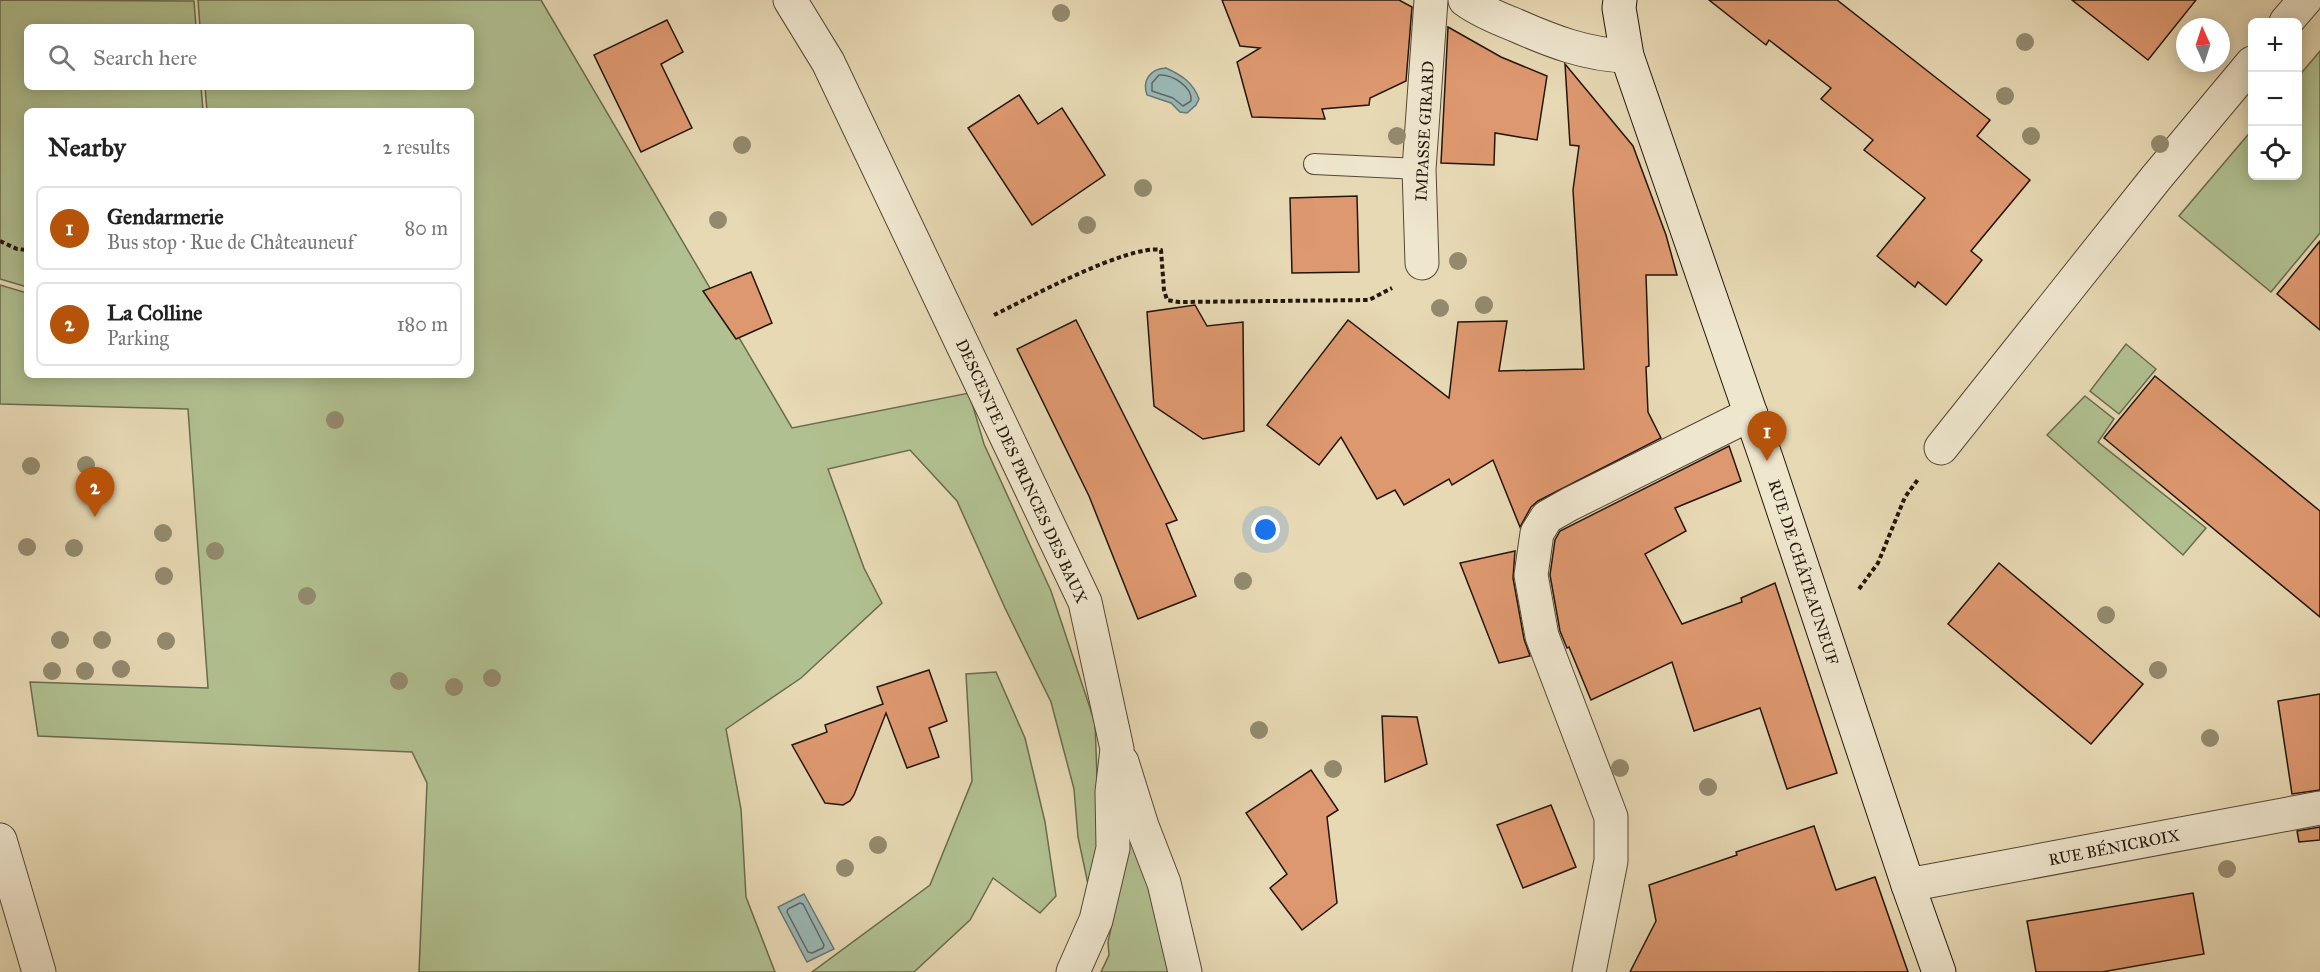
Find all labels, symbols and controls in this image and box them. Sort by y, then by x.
north arrow [2176,18,2230,72]
map controls [2248,18,2302,180]
button: + [2248,18,2302,72]
search box [24,24,474,90]
icon: search [45,41,78,74]
text: Search here [93,44,197,71]
street label: IMPASSE GIRARD [1411,60,1438,202]
button: − [2248,72,2302,126]
button: locate [2248,126,2302,180]
text: Nearby [48,131,126,163]
text: 2 results [382,135,450,159]
text: Gendarmerie [107,203,224,230]
text: 1 [66,216,73,240]
text: 80 m [405,216,448,240]
text: Bus stop · Rue de Châteauneuf [107,230,354,254]
text: La Colline [107,299,202,326]
text: 2 [65,312,74,336]
text: 180 m [397,312,448,336]
text: Parking [107,326,169,350]
street label: DESCENTE DES PRINCES DES BAUX [952,336,1092,607]
pin: 1 [1748,412,1786,461]
pin: 2 [76,468,115,517]
street label: RUE DE CHÂTEAUNEUF [1765,477,1844,668]
your location [1251,515,1280,544]
street label: RUE BÉNICROIX [2046,823,2182,870]

